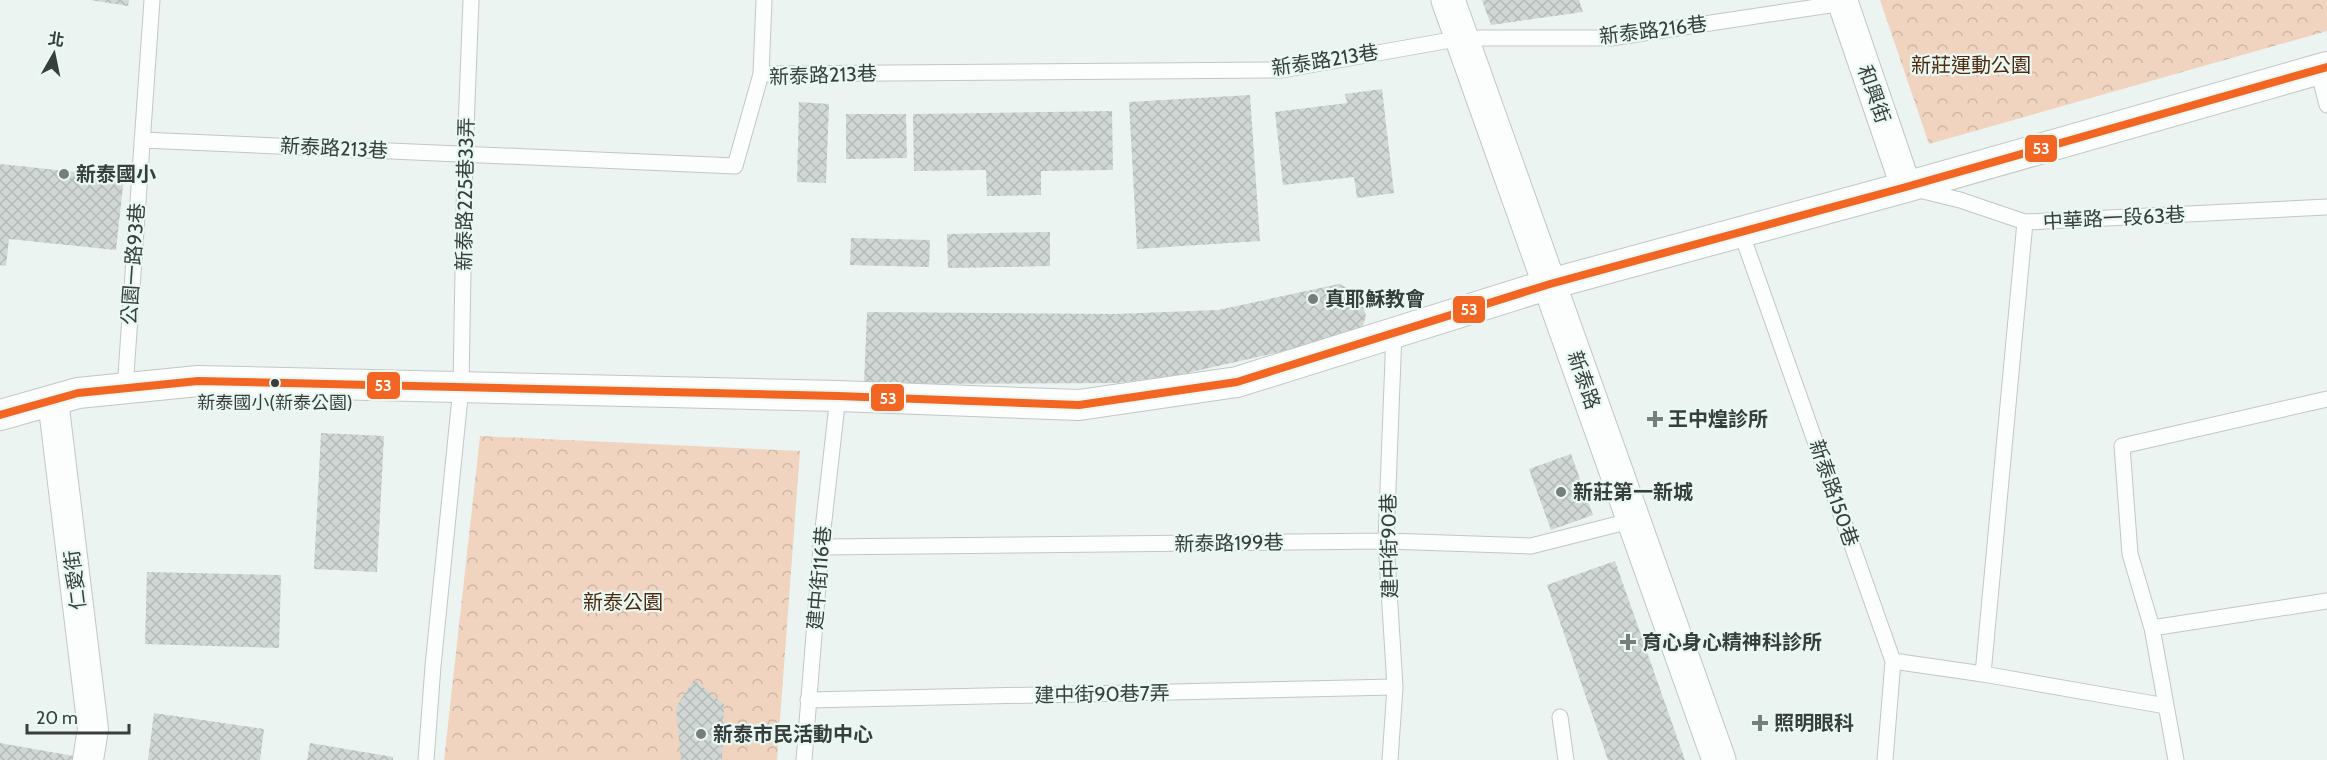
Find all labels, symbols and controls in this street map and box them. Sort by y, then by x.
street label: 新泰路216巷 [1598,11,1708,49]
north arrow [24,24,84,84]
text: 北 [47,29,66,50]
street label: 新泰路213巷 [1270,40,1380,80]
park label: 新莊運動公園 [1911,53,2031,77]
street label: 新泰路213巷 [769,61,877,89]
street label: 和興街 [1853,62,1895,126]
street label: 新泰路225巷33弄 [452,117,478,271]
street label: 新泰路213巷 [280,133,388,163]
line badge: 53 [2024,134,2058,163]
text: 53 [2032,139,2050,158]
place label: 新泰國小 [76,162,156,186]
marker: 新泰國小 [57,167,71,181]
street label: 公園一路93巷 [117,202,149,326]
street label: 中華路一段63巷 [2042,202,2186,234]
place label: 真耶穌教會 [1325,287,1425,311]
marker: 真耶穌教會 [1306,292,1320,306]
line badge: 53 [1452,295,1486,324]
text: 53 [1460,300,1478,319]
street label: 新泰路 [1563,348,1605,412]
line badge: 53 [366,371,401,400]
text: 53 [374,376,392,395]
marker: 新泰國小(新泰公園) [269,377,281,389]
line badge: 53 [870,383,905,412]
text: 53 [879,389,897,408]
place label: 新泰國小(新泰公園) [197,392,353,414]
place label: 王中煌診所 [1668,407,1768,431]
marker: 王中煌診所 [1646,410,1664,428]
street label: 新泰路150巷 [1805,436,1863,550]
place label: 新莊第一新城 [1573,480,1693,504]
marker: 新莊第一新城 [1554,485,1568,499]
street label: 建中街90巷 [1376,493,1402,599]
street label: 建中街116巷 [802,525,836,631]
street label: 新泰路199巷 [1174,530,1284,556]
street label: 仁愛街 [59,549,91,611]
park label: 新泰公園 [583,590,663,614]
place label: 育心身心精神科診所 [1642,630,1822,654]
marker: 育心身心精神科診所 [1619,633,1637,651]
street label: 建中街90巷7弄 [1034,681,1170,707]
scale bar [27,697,129,735]
text: 20 m [36,707,78,729]
place label: 照明眼科 [1774,711,1854,735]
marker: 照明眼科 [1751,714,1769,732]
place label: 新泰市民活動中心 [713,722,873,746]
marker: 新泰市民活動中心 [694,727,708,741]

